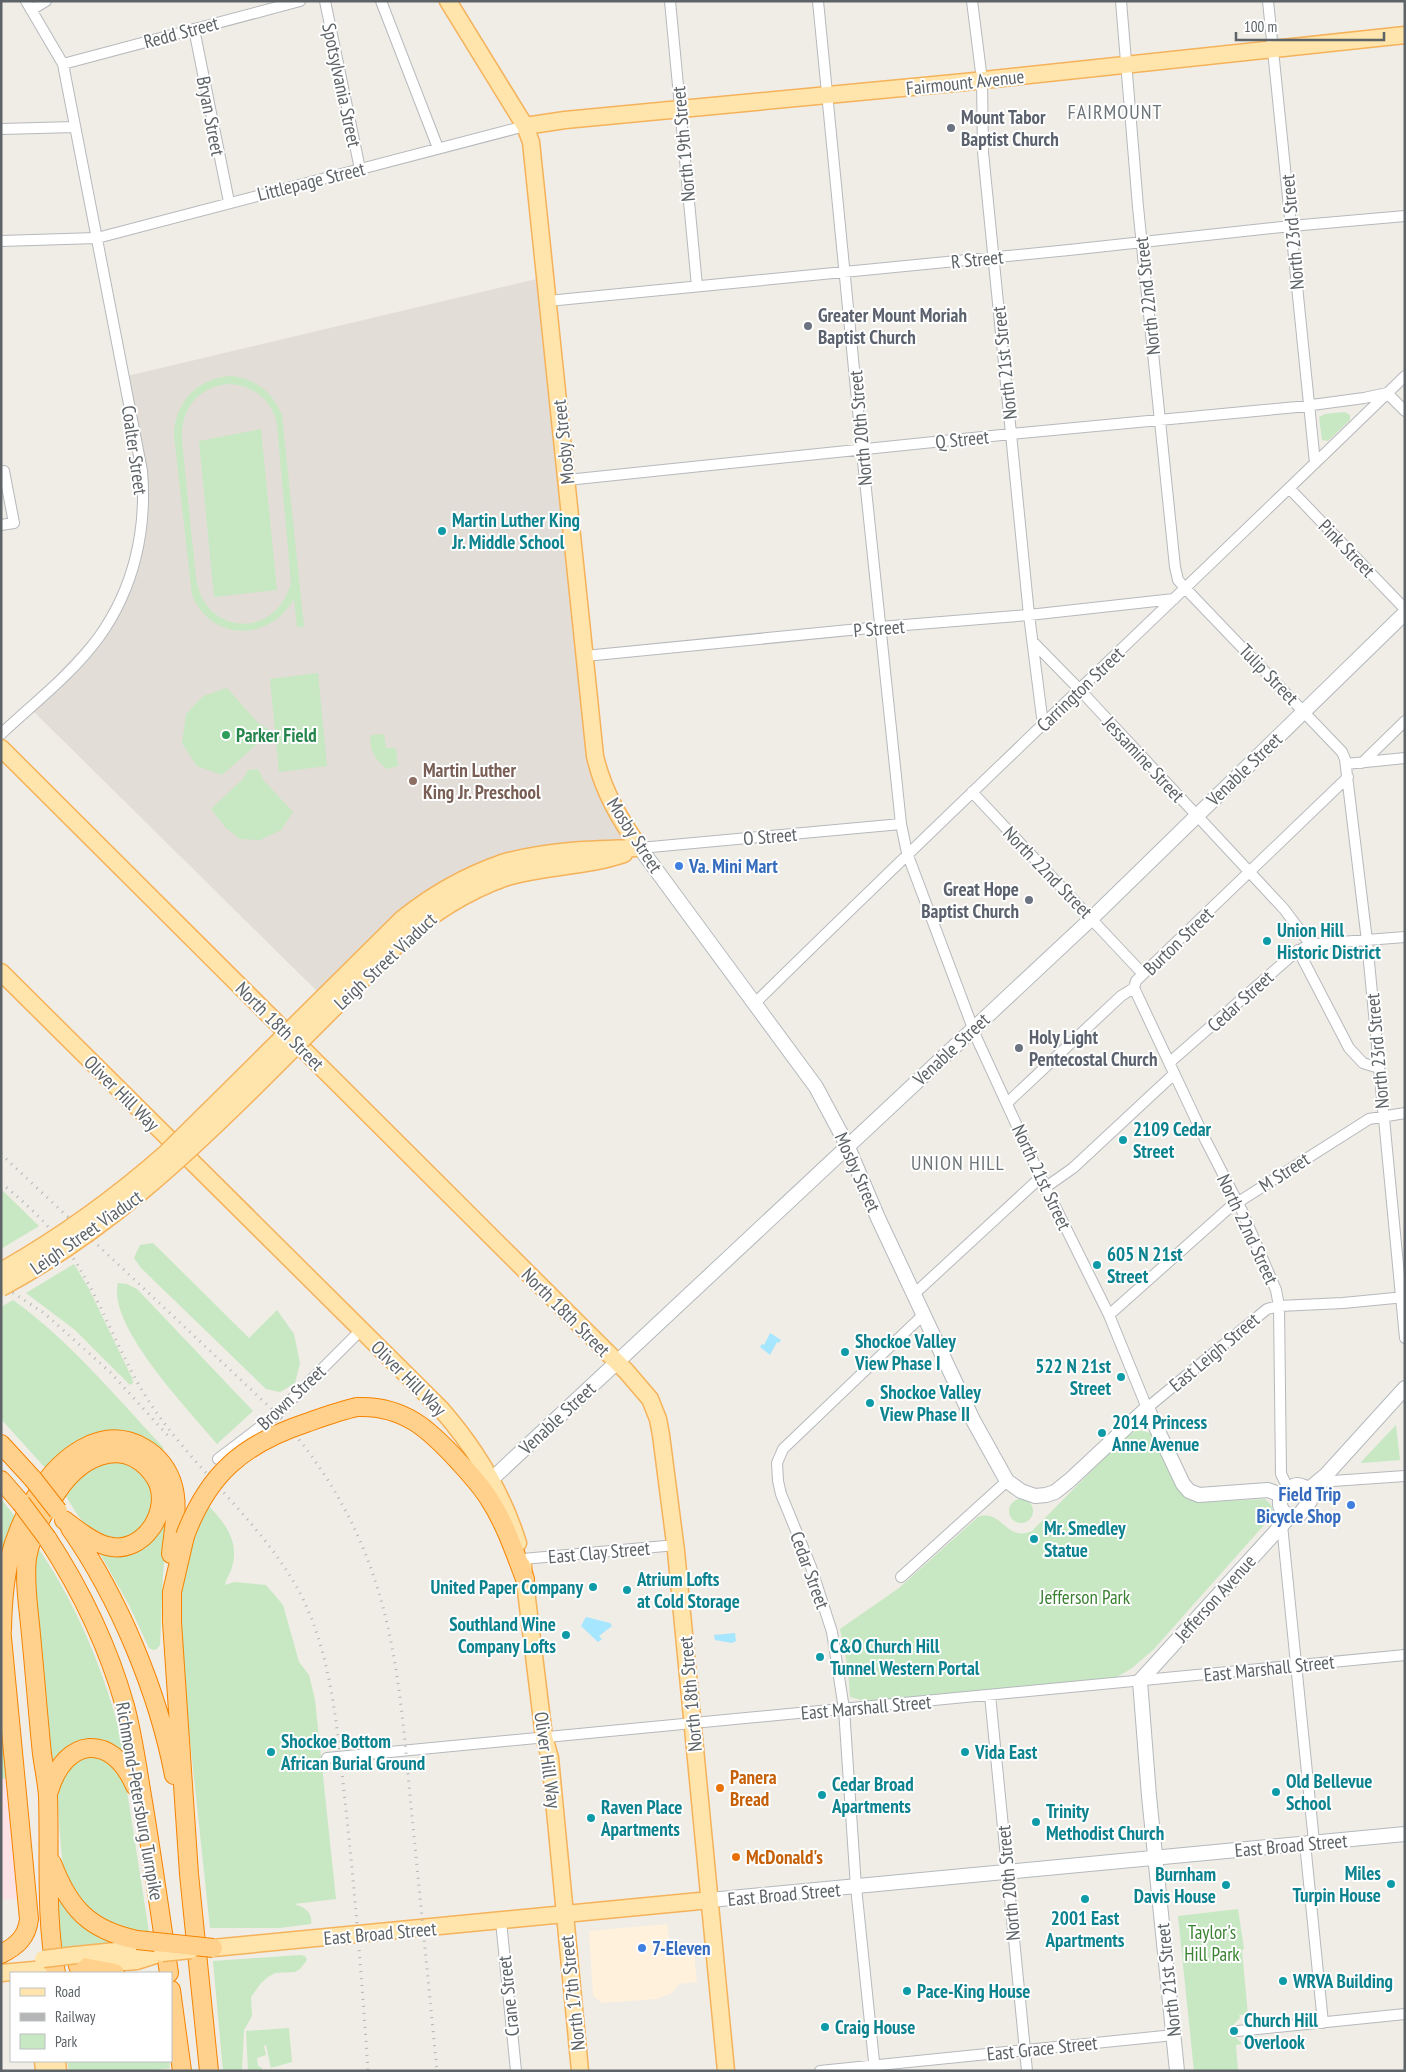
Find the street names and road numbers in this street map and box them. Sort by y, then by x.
street label: Redd Street [141,10,222,53]
street label: Spotsylvania Street [317,21,367,150]
street label: Fairmount Avenue [905,64,1025,100]
street label: Bryan Street [192,74,231,159]
street label: North 19th Street [666,85,700,203]
street label: Littlepage Street [255,156,368,206]
street label: North 23rd Street [1275,173,1309,291]
street label: North 22nd Street [1129,235,1165,356]
street label: R Street [950,244,1005,274]
street label: North 21st Street [986,304,1022,421]
street label: North 20th Street [843,369,877,487]
street label: Mosby Street [547,398,579,485]
street label: Coalter Street [117,404,153,497]
street label: Q Street [934,424,991,454]
street label: Pink Street [1314,514,1381,583]
street label: P Street [852,614,906,642]
street label: Tulip Street [1234,639,1304,710]
street label: Carrington Street [1031,641,1129,737]
street label: Jessamine Street [1097,710,1190,808]
street label: Venable Street [1201,727,1287,812]
street label: Mosby Street [602,793,669,878]
street label: North 22nd Street [998,821,1098,924]
street label: O Street [742,822,799,850]
street label: Burton Street [1138,901,1218,980]
street label: Leigh Street Viaduct [329,907,442,1015]
street label: Cedar Street [1202,965,1278,1037]
street label: North 18th Street [231,977,330,1076]
street label: North 23rd Street [1360,992,1394,1110]
street label: Venable Street [907,1007,995,1091]
street label: Oliver Hill Way [79,1050,165,1136]
street label: North 21st Street [1007,1120,1077,1234]
street label: Mosby Street [830,1128,887,1216]
street label: M Street [1254,1146,1314,1197]
street label: North 22nd Street [1212,1170,1284,1289]
street label: Leigh Street Viaduct [25,1184,147,1280]
street label: North 18th Street [517,1263,616,1362]
street label: East Leigh Street [1164,1307,1265,1397]
street label: Oliver Hill Way [366,1335,452,1421]
street label: Brown Street [252,1359,331,1435]
street label: Venable Street [513,1376,601,1460]
street label: Cedar Street [785,1528,835,1613]
street label: East Clay Street [547,1536,652,1568]
street label: Jefferson Avenue [1169,1549,1261,1648]
street label: North 18th Street [673,1635,707,1753]
street label: East Marshall Street [1203,1649,1336,1687]
street label: East Marshall Street [800,1689,933,1725]
street label: Richmond-Petersburg Turnpike [111,1700,169,1902]
street label: Oliver Hill Way [529,1710,567,1811]
street label: North 20th Street [991,1824,1025,1942]
street label: East Broad Street [1234,1828,1349,1862]
street label: East Broad Street [727,1877,842,1911]
street label: East Broad Street [323,1916,438,1950]
street label: North 21st Street [1150,1921,1186,2038]
street label: North 17th Street [554,1933,590,2052]
street label: Crane Street [492,1954,524,2037]
street label: East Grace Street [985,2030,1099,2066]

